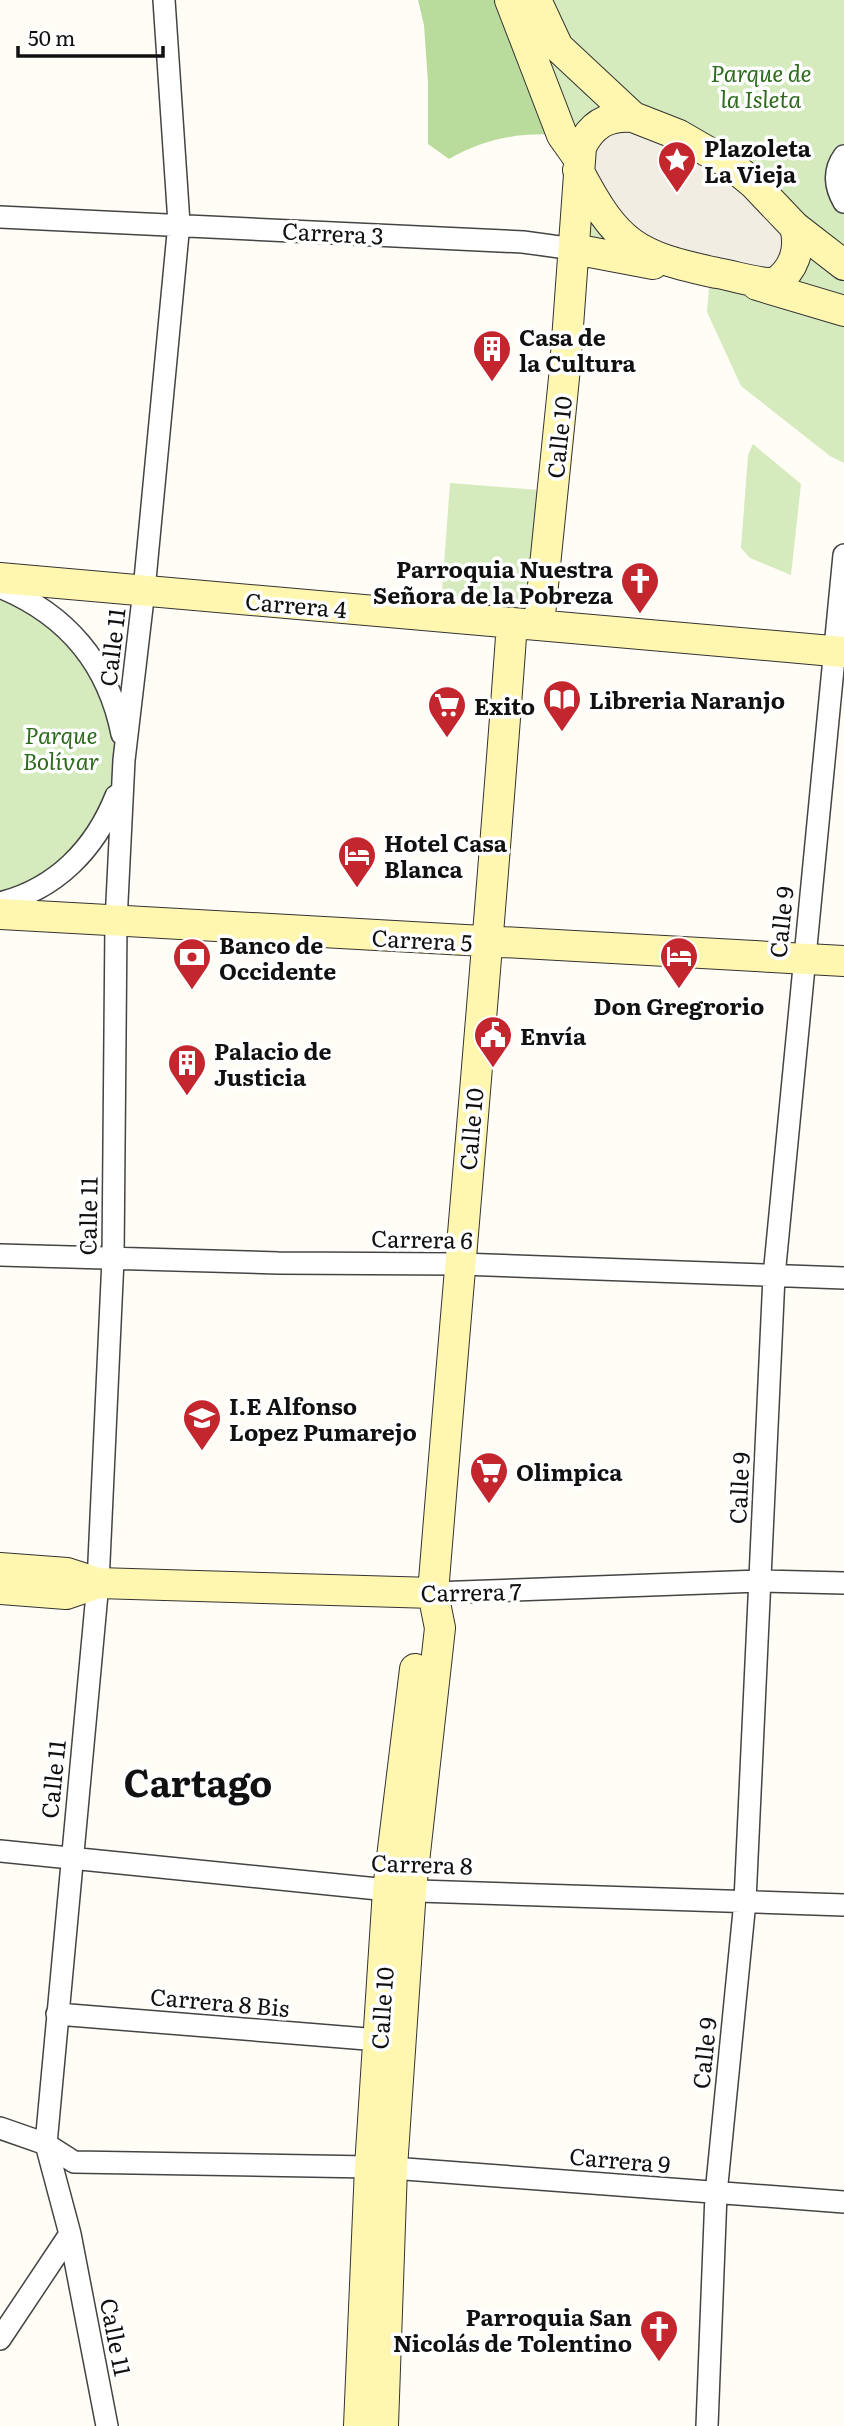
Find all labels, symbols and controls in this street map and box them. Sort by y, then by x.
scale bar [18,14,163,58]
text: 50 m [28,21,75,52]
park label: Parque de la Isleta [710,55,812,115]
place label: Plazoleta La Vieja [704,130,812,190]
place icon: Plazoleta La Vieja [656,139,698,194]
street label: Carrera 3 [281,212,385,252]
place label: Casa de la Cultura [519,319,636,379]
building icon: Casa de la Cultura [471,328,513,383]
street label: Calle 10 [537,394,579,480]
place label: Parroquia Nuestra Señora de la Pobreza [373,551,614,611]
church icon: Parroquia Nuestra Señora de la Pobreza [619,560,661,615]
street label: Carrera 4 [244,583,349,625]
street label: Calle 11 [89,606,133,688]
library icon: Libreria Naranjo [541,678,583,733]
place label: Libreria Naranjo [589,682,785,716]
supermarket icon: Exito [426,684,468,739]
place label: Exito [474,688,535,722]
park label: Parque Bolívar [22,717,100,777]
place label: Hotel Casa Blanca [384,825,508,885]
hotel icon: Hotel Casa Blanca [336,834,378,889]
street label: Calle 9 [759,884,801,960]
street label: Carrera 5 [371,919,473,959]
place label: Banco de Occidente [219,927,336,987]
hotel icon: Don Gregrorio [658,935,700,990]
bank icon: Banco de Occidente [171,936,213,991]
place label: Don Gregrorio [594,988,764,1022]
public building icon: Envía [472,1014,514,1069]
place label: Envía [520,1018,587,1052]
place label: Palacio de Justicia [214,1033,332,1093]
building icon: Palacio de Justicia [166,1042,208,1097]
street label: Calle 10 [449,1086,491,1172]
street label: Calle 11 [69,1176,105,1256]
street label: Carrera 6 [371,1220,473,1256]
place label: I.E Alfonso Lopez Pumarejo [229,1388,417,1448]
school or university icon: I.E Alfonso Lopez Pumarejo [181,1397,223,1452]
supermarket icon: Olimpica [468,1450,510,1505]
street label: Calle 9 [719,1451,757,1525]
place label: Olimpica [516,1454,623,1488]
street label: Carrera 7 [420,1573,522,1609]
street label: Calle 11 [31,1738,73,1820]
district label: Cartago [124,1753,272,1808]
street label: Carrera 8 [371,1844,473,1882]
street label: Calle 10 [361,1966,401,2050]
street label: Carrera 8 Bis [149,1978,291,2024]
street label: Calle 9 [682,2015,724,2091]
street label: Carrera 9 [568,2138,672,2180]
street label: Calle 11 [93,2295,141,2379]
place label: Parroquia San Nicolás de Tolentino [393,2299,632,2359]
church icon: Parroquia San Nicolás de Tolentino [638,2308,680,2363]

